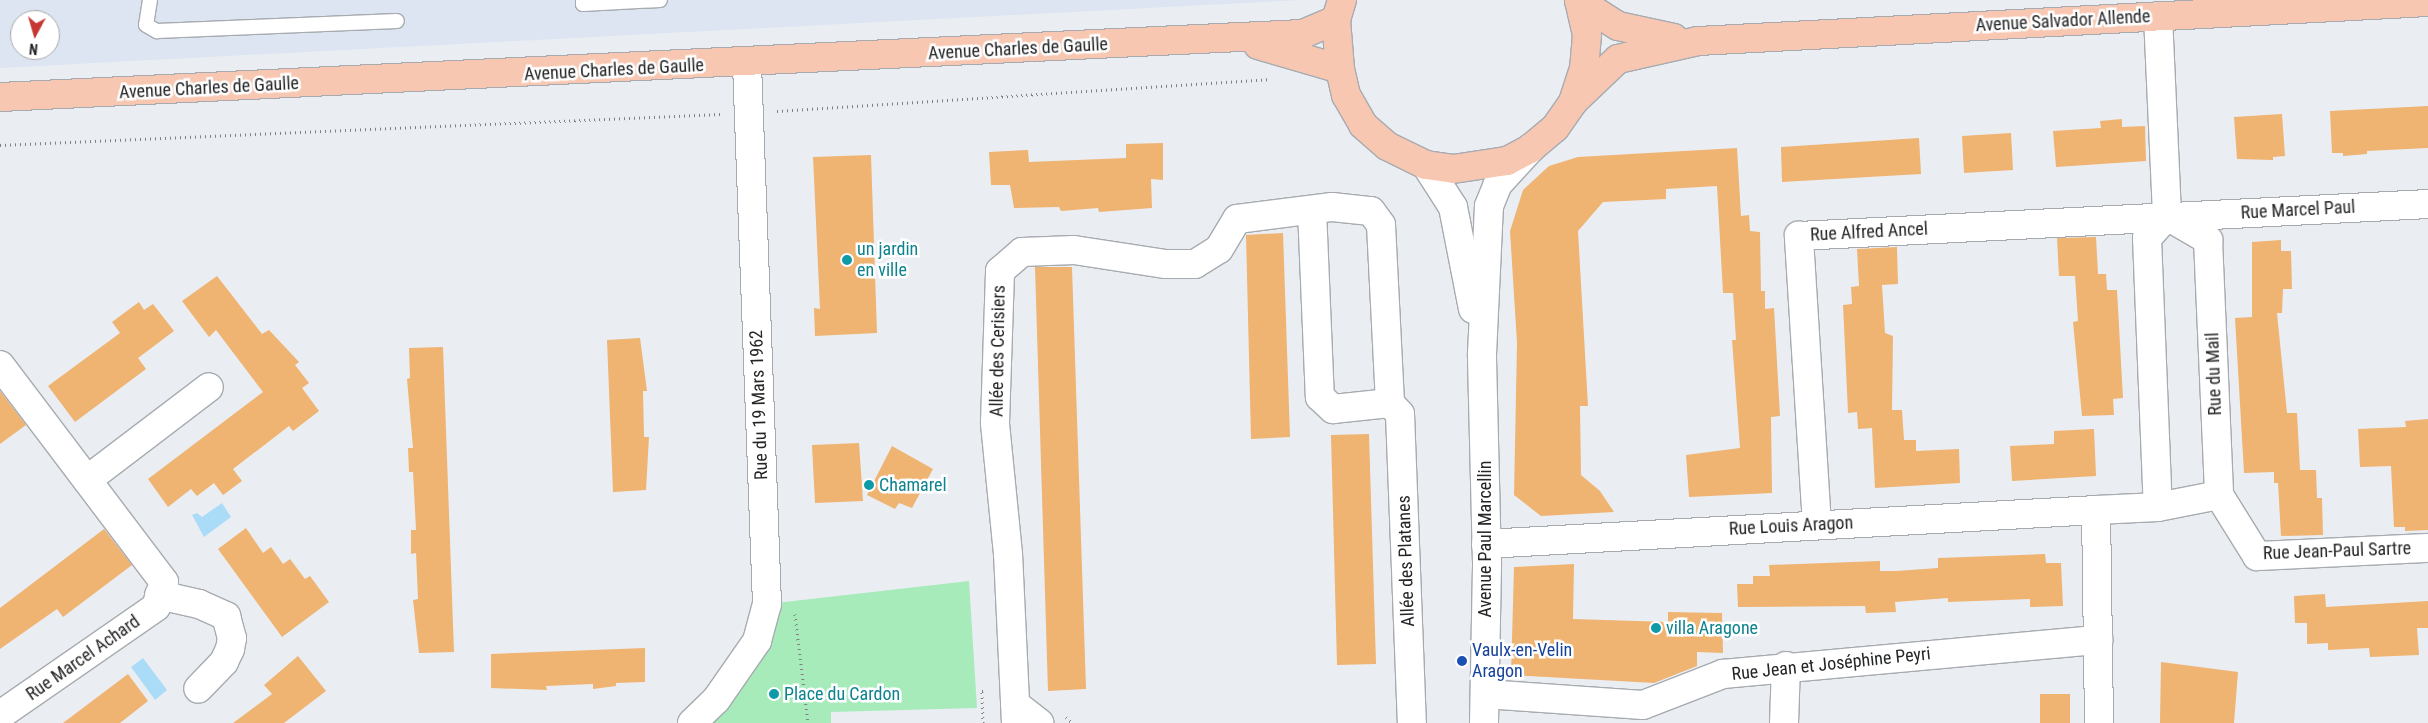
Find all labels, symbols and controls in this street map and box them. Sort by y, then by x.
street label: Avenue Salvador Allende [1975,6,2151,36]
north arrow [10,10,60,60]
street label: Avenue Charles de Gaulle [928,34,1108,64]
text: N [28,41,39,57]
street label: Avenue Charles de Gaulle [524,55,704,85]
street label: Avenue Charles de Gaulle [119,73,299,103]
street label: Rue Marcel Paul [2240,196,2356,224]
street label: Rue Alfred Ancel [1810,218,1928,246]
place label: un jardin en ville [857,239,918,282]
marker: un jardin en ville [841,254,853,266]
street label: Allée des Cerisiers [986,285,1010,417]
street label: Rue du 19 Mars 1962 [746,330,772,480]
street label: Rue du Mail [2202,332,2226,416]
street label: Avenue Paul Marcellin [1474,461,1496,617]
place label: Chamarel [879,474,947,496]
marker: Chamarel [863,479,875,491]
street label: Allée des Platanes [1393,495,1419,627]
street label: Rue Louis Aragon [1728,512,1854,540]
street label: Rue Jean-Paul Sartre [2263,538,2411,564]
street label: Rue Marcel Achard [22,611,144,705]
place label: villa Aragone [1666,617,1758,639]
marker: villa Aragone [1650,622,1662,634]
place label: Vaulx-en-Velin Aragon [1472,640,1572,682]
street label: Rue Jean et Joséphine Peyri [1730,643,1932,685]
marker: Vaulx-en-Velin Aragon [1456,655,1468,667]
place label: Place du Cardon [784,683,900,705]
marker: Place du Cardon [768,688,780,700]

